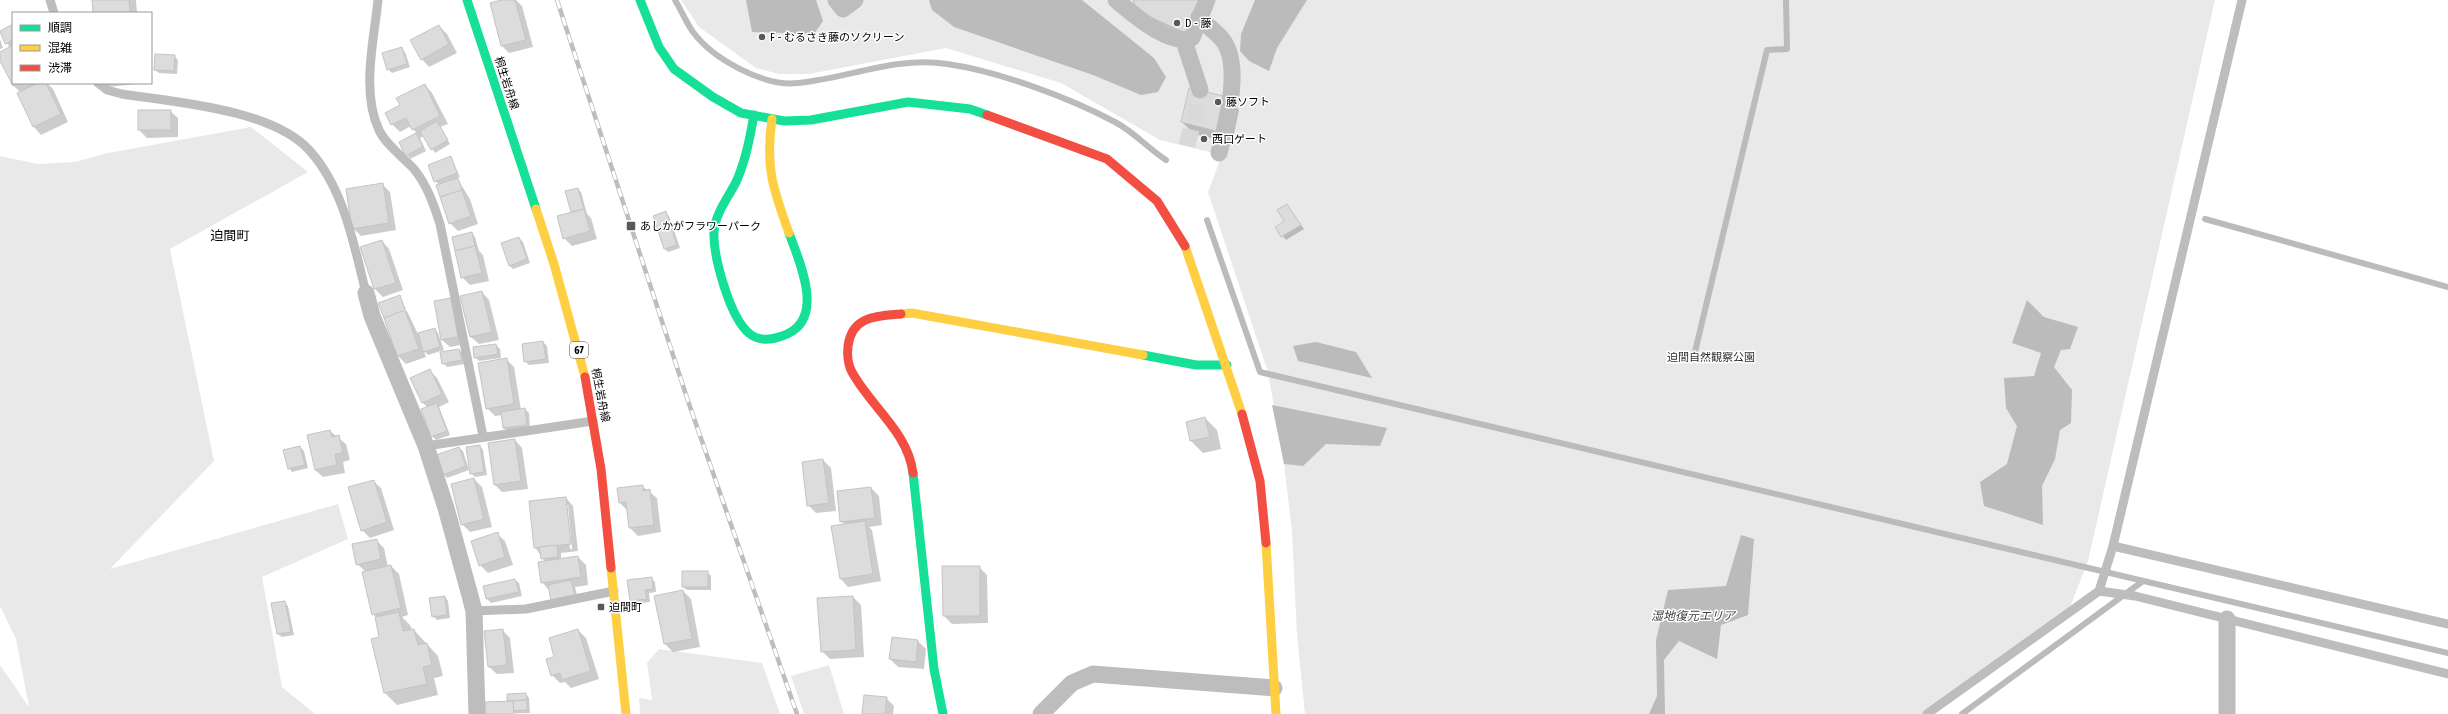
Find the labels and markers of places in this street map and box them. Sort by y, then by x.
place label: D - 藤 [1185,17,1212,30]
marker: D - 藤 [1172,18,1182,28]
place label: F - むるさき藤のソクリーン [770,31,905,44]
marker: F - むるさき藤のソクリーン [757,32,767,42]
place label: 藤ソフト [1226,96,1270,109]
marker: 藤ソフト [1213,97,1223,107]
place label: 西口ゲート [1212,133,1267,146]
marker: 西口ゲート [1199,134,1209,144]
marker: あしかがフラワーパーク [625,220,637,232]
place label: あしかがフラワーパーク [640,220,761,233]
place label: 迫間町 [609,601,642,614]
marker: 迫間町 [596,602,606,612]

